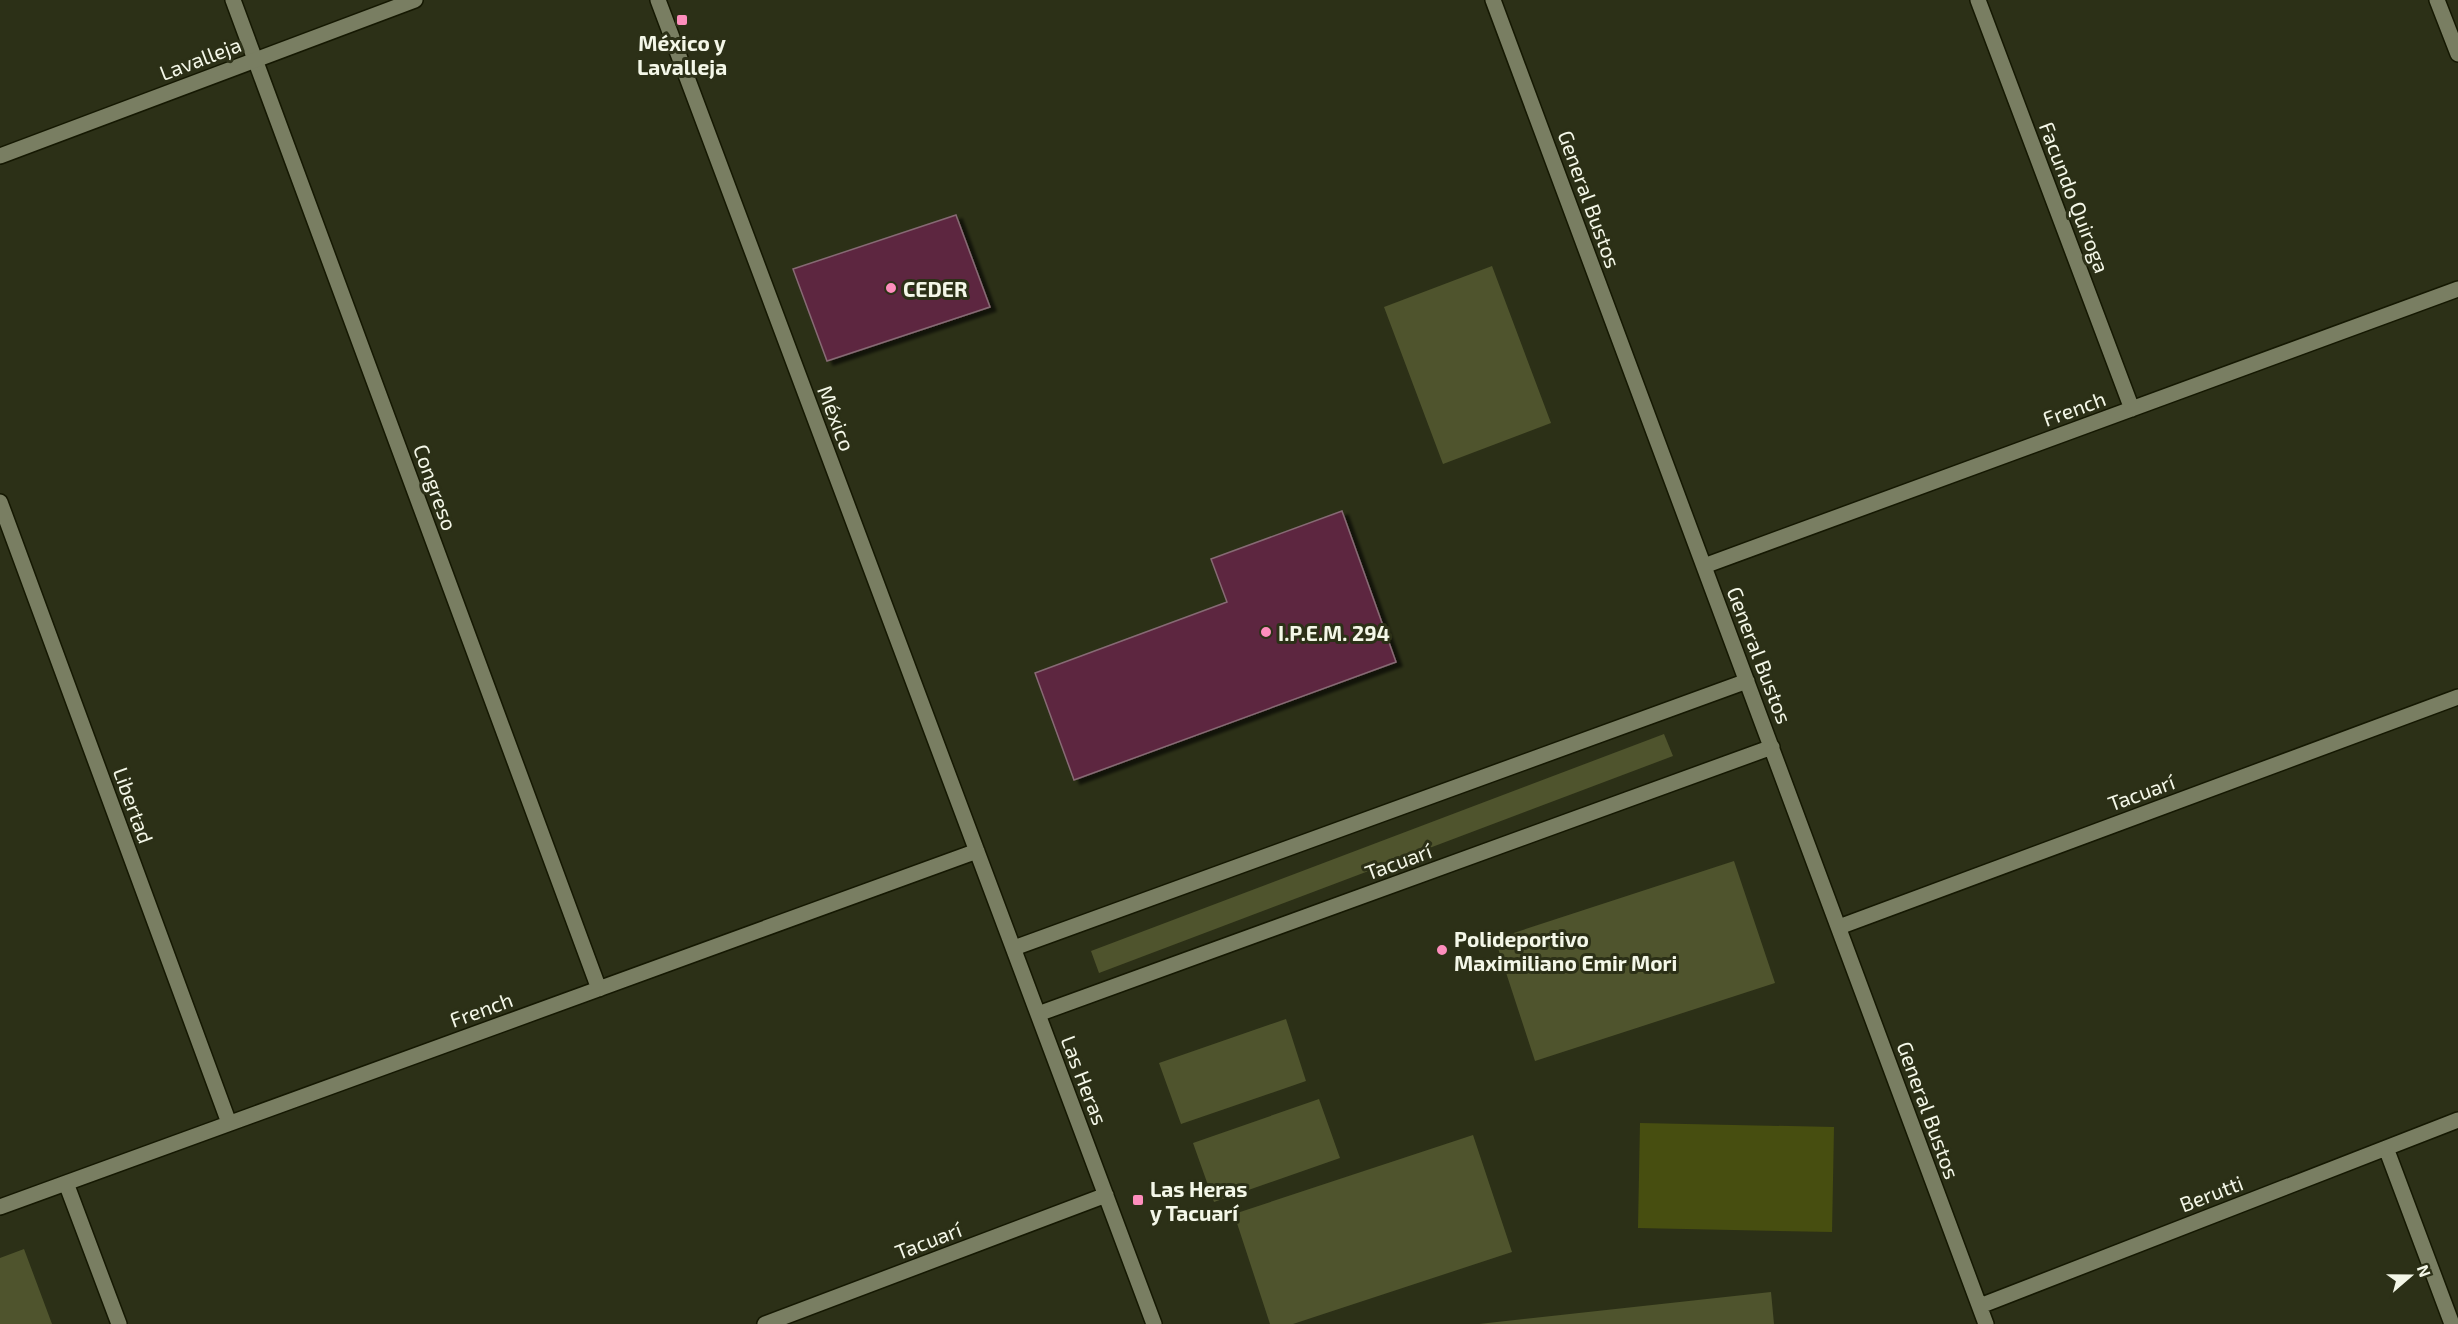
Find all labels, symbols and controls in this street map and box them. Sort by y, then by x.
marker: México y Lavalleja [675,13,689,27]
place label: México y Lavalleja [637,30,727,79]
street label: Lavalleja [156,31,245,86]
street label: Facundo Quiroga [2034,118,2115,276]
street label: General Bustos [1554,127,1626,271]
place label: CEDER [903,276,968,301]
marker: CEDER [884,281,898,295]
street label: México [813,382,861,454]
street label: French [2039,385,2109,431]
street label: Congreso [409,441,463,533]
street label: General Bustos [1722,583,1798,727]
place label: I.P.E.M. 294 [1278,620,1390,645]
marker: I.P.E.M. 294 [1259,625,1273,639]
street label: Libertad [109,763,159,847]
street label: Tacuarí [2104,768,2178,816]
street label: Tacuarí [1361,837,1435,885]
place label: Polideportivo Maximiliano Emir Mori [1454,926,1677,975]
marker: Polideportivo Maximiliano Emir Mori [1435,943,1449,957]
street label: French [446,986,516,1032]
street label: Las Heras [1057,1032,1113,1128]
street label: General Bustos [1893,1038,1965,1182]
street label: Berutti [2176,1170,2246,1216]
place label: Las Heras y Tacuarí [1150,1176,1247,1226]
marker: Las Heras y Tacuarí [1131,1193,1145,1207]
street label: Tacuarí [891,1216,965,1264]
north arrow [2380,1246,2440,1306]
text: N [2414,1262,2435,1279]

